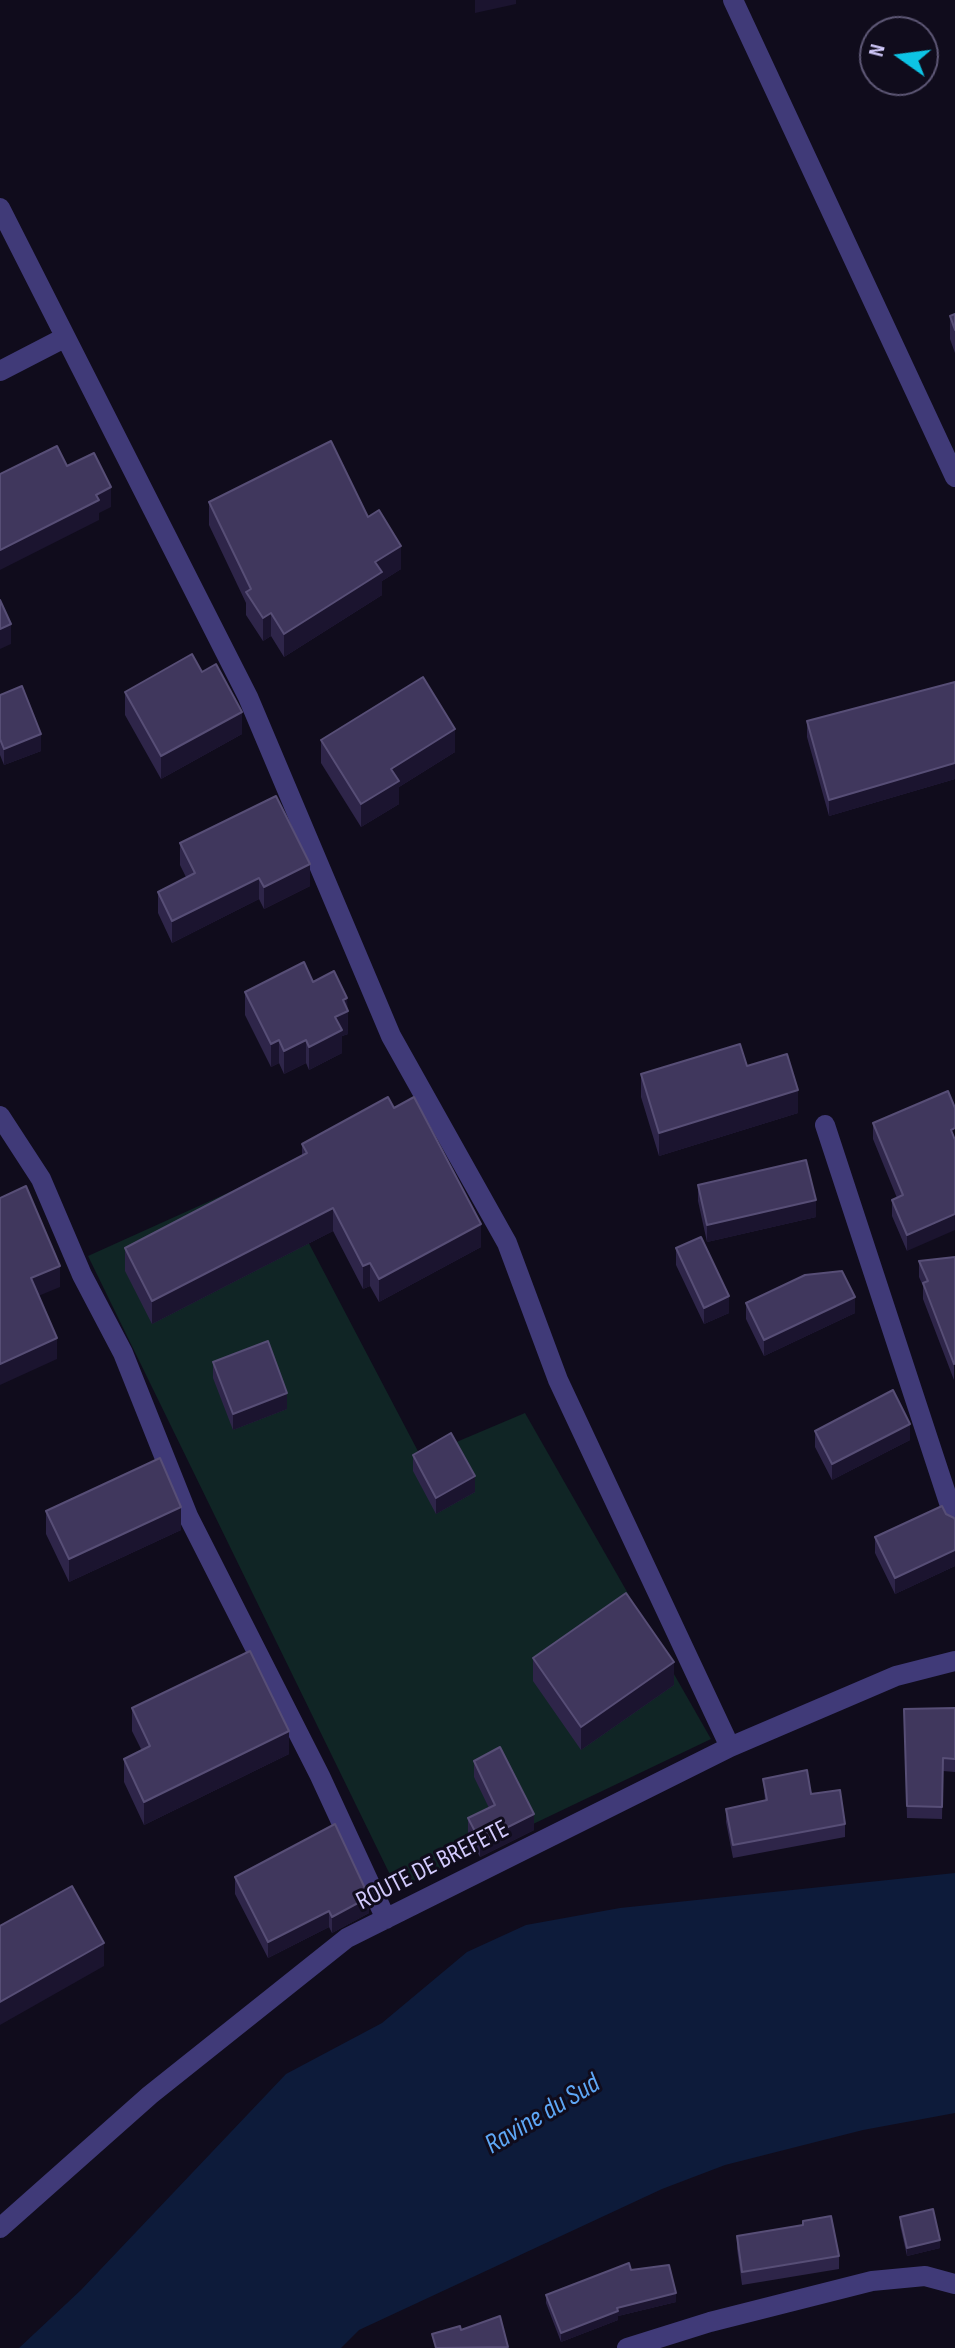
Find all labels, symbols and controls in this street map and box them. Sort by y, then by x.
north arrow [859,16,939,96]
text: N [863,42,892,60]
street label: ROUTE DE BREFETE [351,1814,515,1918]
water label: Ravine du Sud [479,2068,607,2162]

